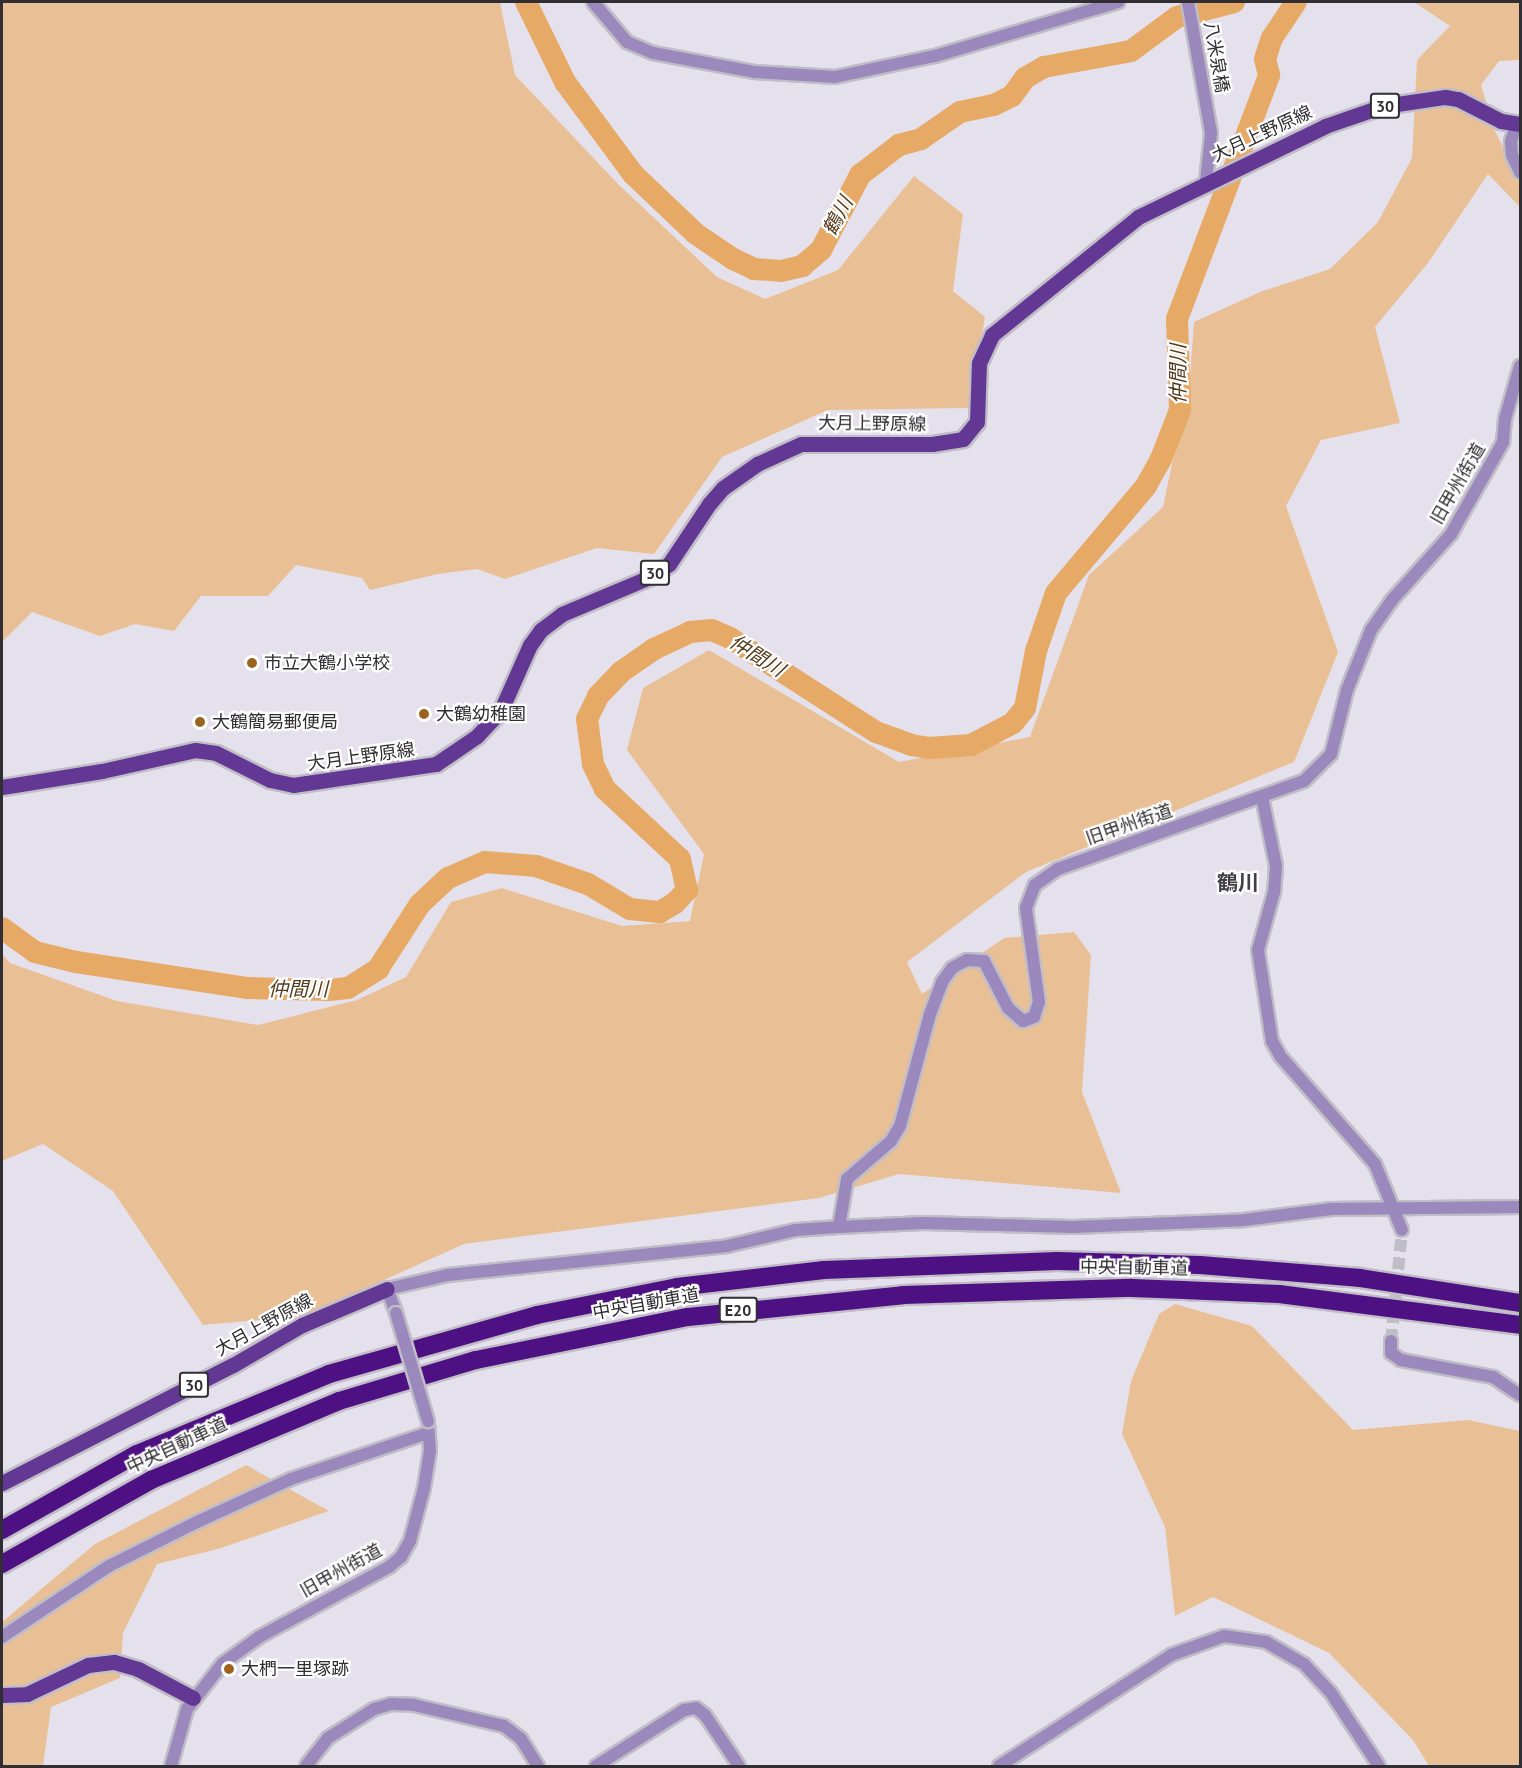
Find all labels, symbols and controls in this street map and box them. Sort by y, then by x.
street label: 八米泉橋 [1199,20,1233,94]
road number: 30 [1368,93,1402,119]
street label: 大月上野原線 [1208,101,1316,167]
water label: 鶴川 [818,193,858,239]
water label: 仲間川 [1166,344,1190,404]
street label: 大月上野原線 [818,412,926,436]
street label: 旧甲州街道 [1426,440,1490,528]
road number: 30 [638,560,672,586]
water label: 仲間川 [725,630,789,682]
place label: 市立大鶴小学校 [264,652,390,674]
marker: 市立大鶴小学校 [245,656,259,670]
place label: 大鶴幼稚園 [436,703,526,725]
marker: 大鶴幼稚園 [417,707,431,721]
place label: 大鶴簡易郵便局 [212,711,338,733]
marker: 大鶴簡易郵便局 [193,715,207,729]
street label: 大月上野原線 [306,739,416,775]
street label: 旧甲州街道 [1083,800,1175,850]
district label: 鶴川 [1217,870,1259,896]
water label: 仲間川 [268,977,328,1001]
street label: 中央自動車道 [1080,1256,1188,1280]
street label: 中央自動車道 [591,1284,701,1324]
street label: 大月上野原線 [212,1289,316,1361]
road number: E20 [718,1297,758,1323]
road number: 30 [178,1372,210,1398]
street label: 中央自動車道 [123,1413,231,1479]
street label: 旧甲州街道 [296,1540,386,1602]
place label: 大椚一里塚跡 [241,1658,349,1680]
marker: 大椚一里塚跡 [222,1662,236,1676]

